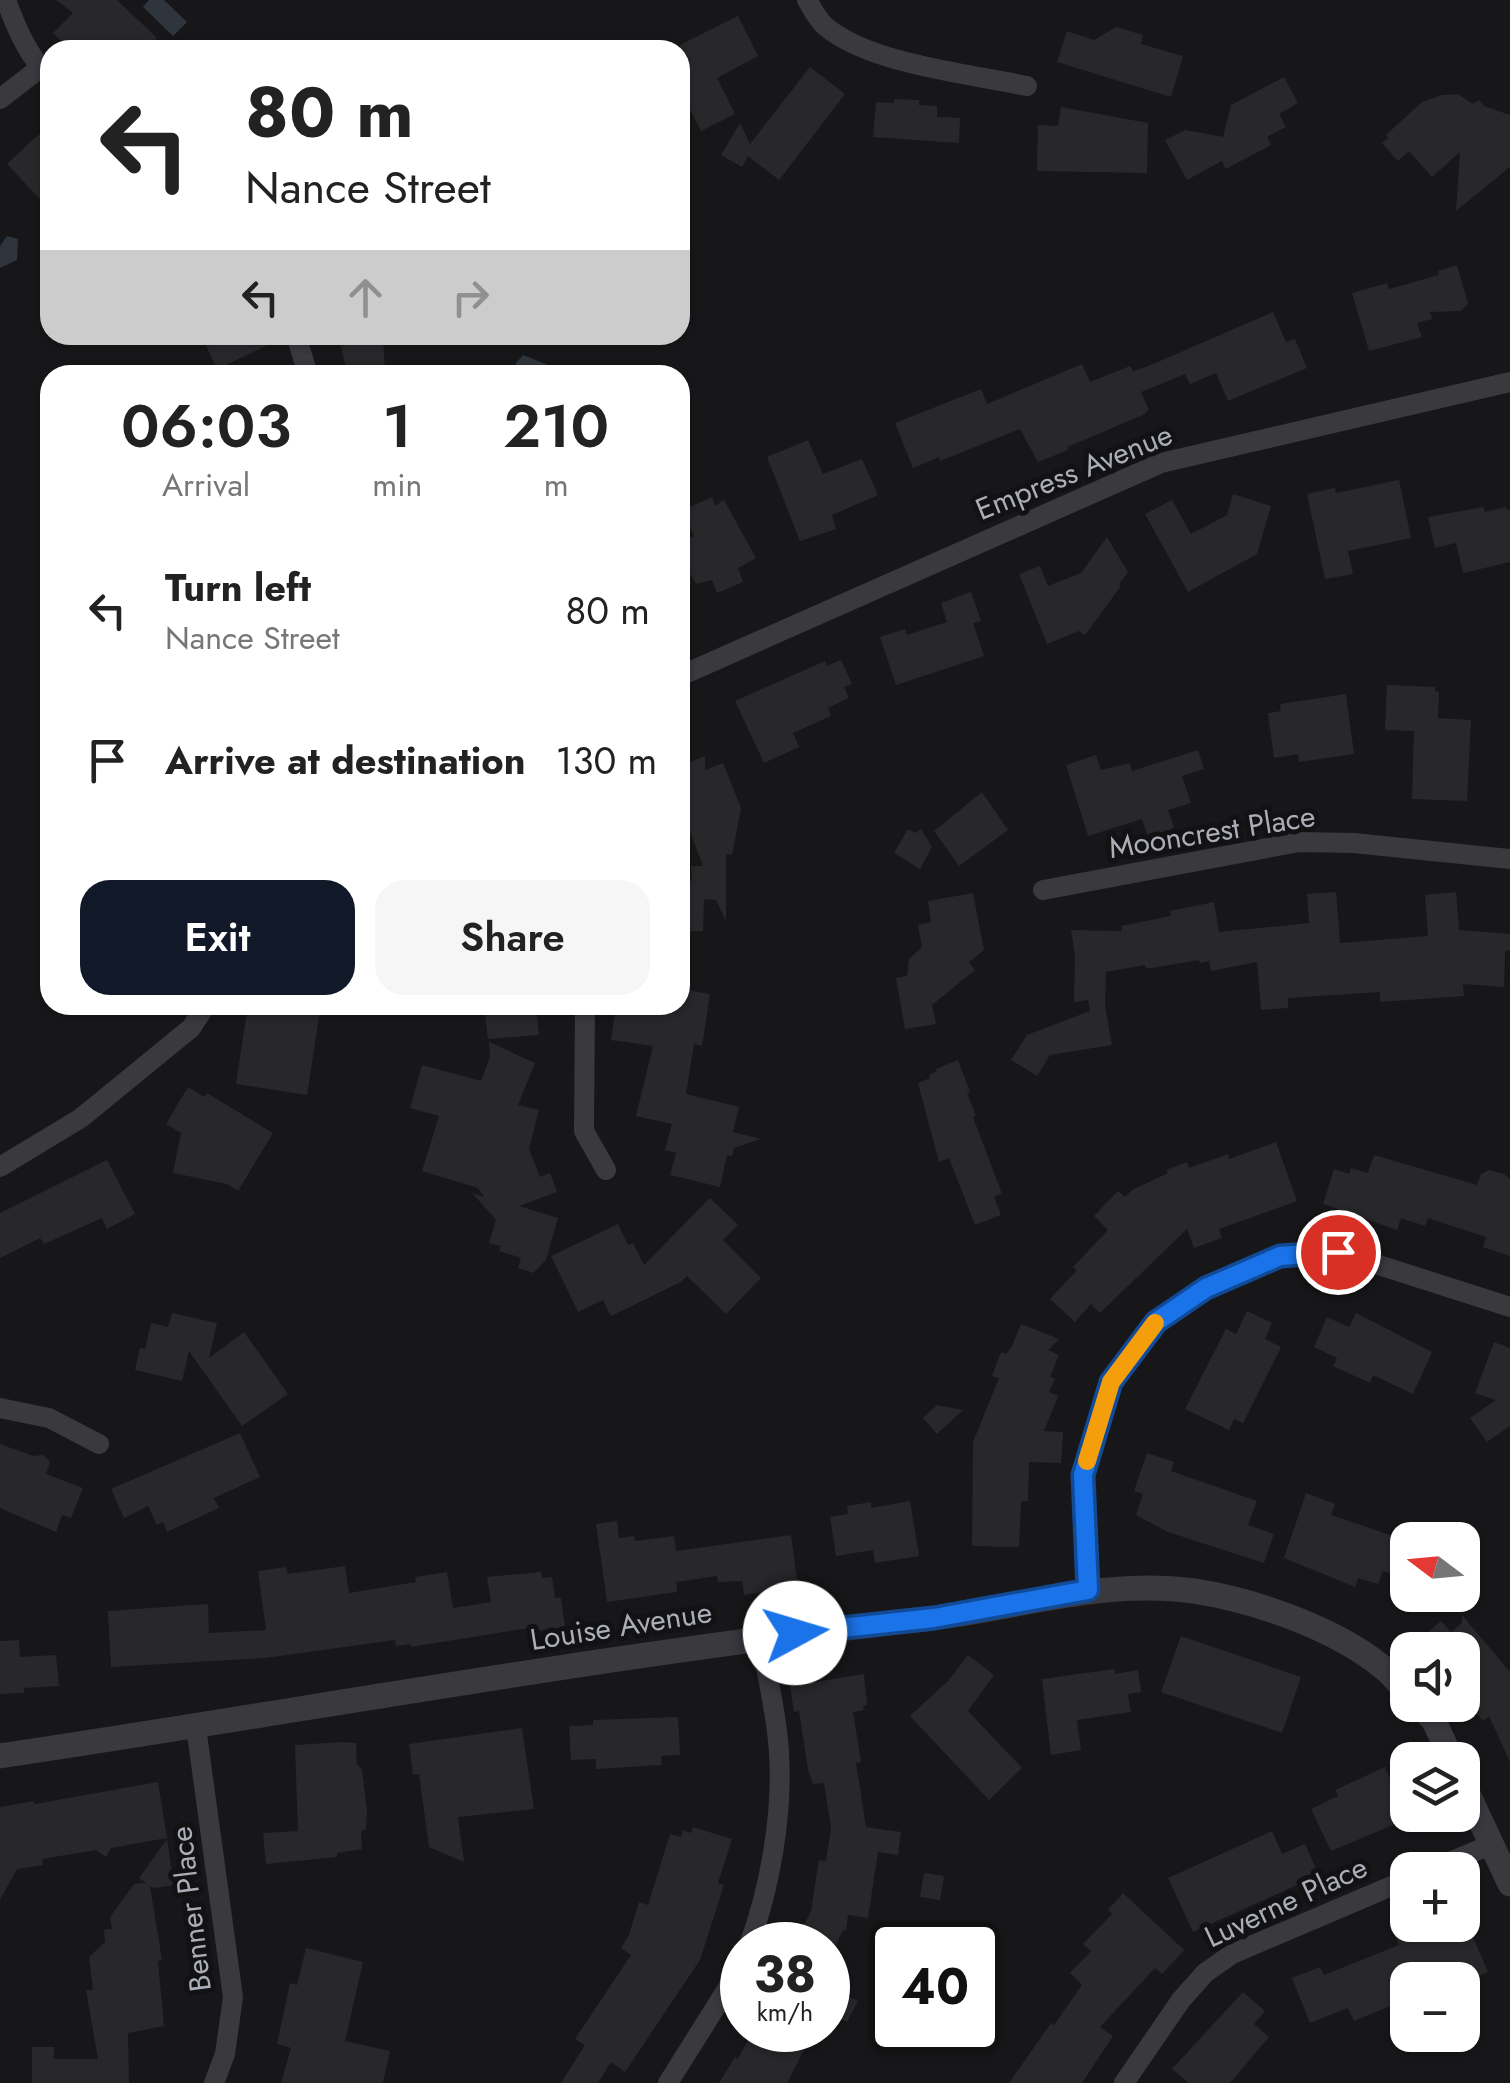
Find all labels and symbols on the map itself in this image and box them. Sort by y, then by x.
street label: Empress Avenue [969,412,1179,531]
street label: Mooncrest Place [1106,794,1318,869]
pin [1296,1210,1381,1295]
north arrow [1390,1522,1480,1612]
position arrow [743,1581,847,1685]
street label: Louise Avenue [527,1590,715,1661]
street label: Benner Place [159,1824,222,1994]
street label: Luverne Place [1197,1845,1374,1958]
speed limit sign: 40 [870,1922,1000,2052]

